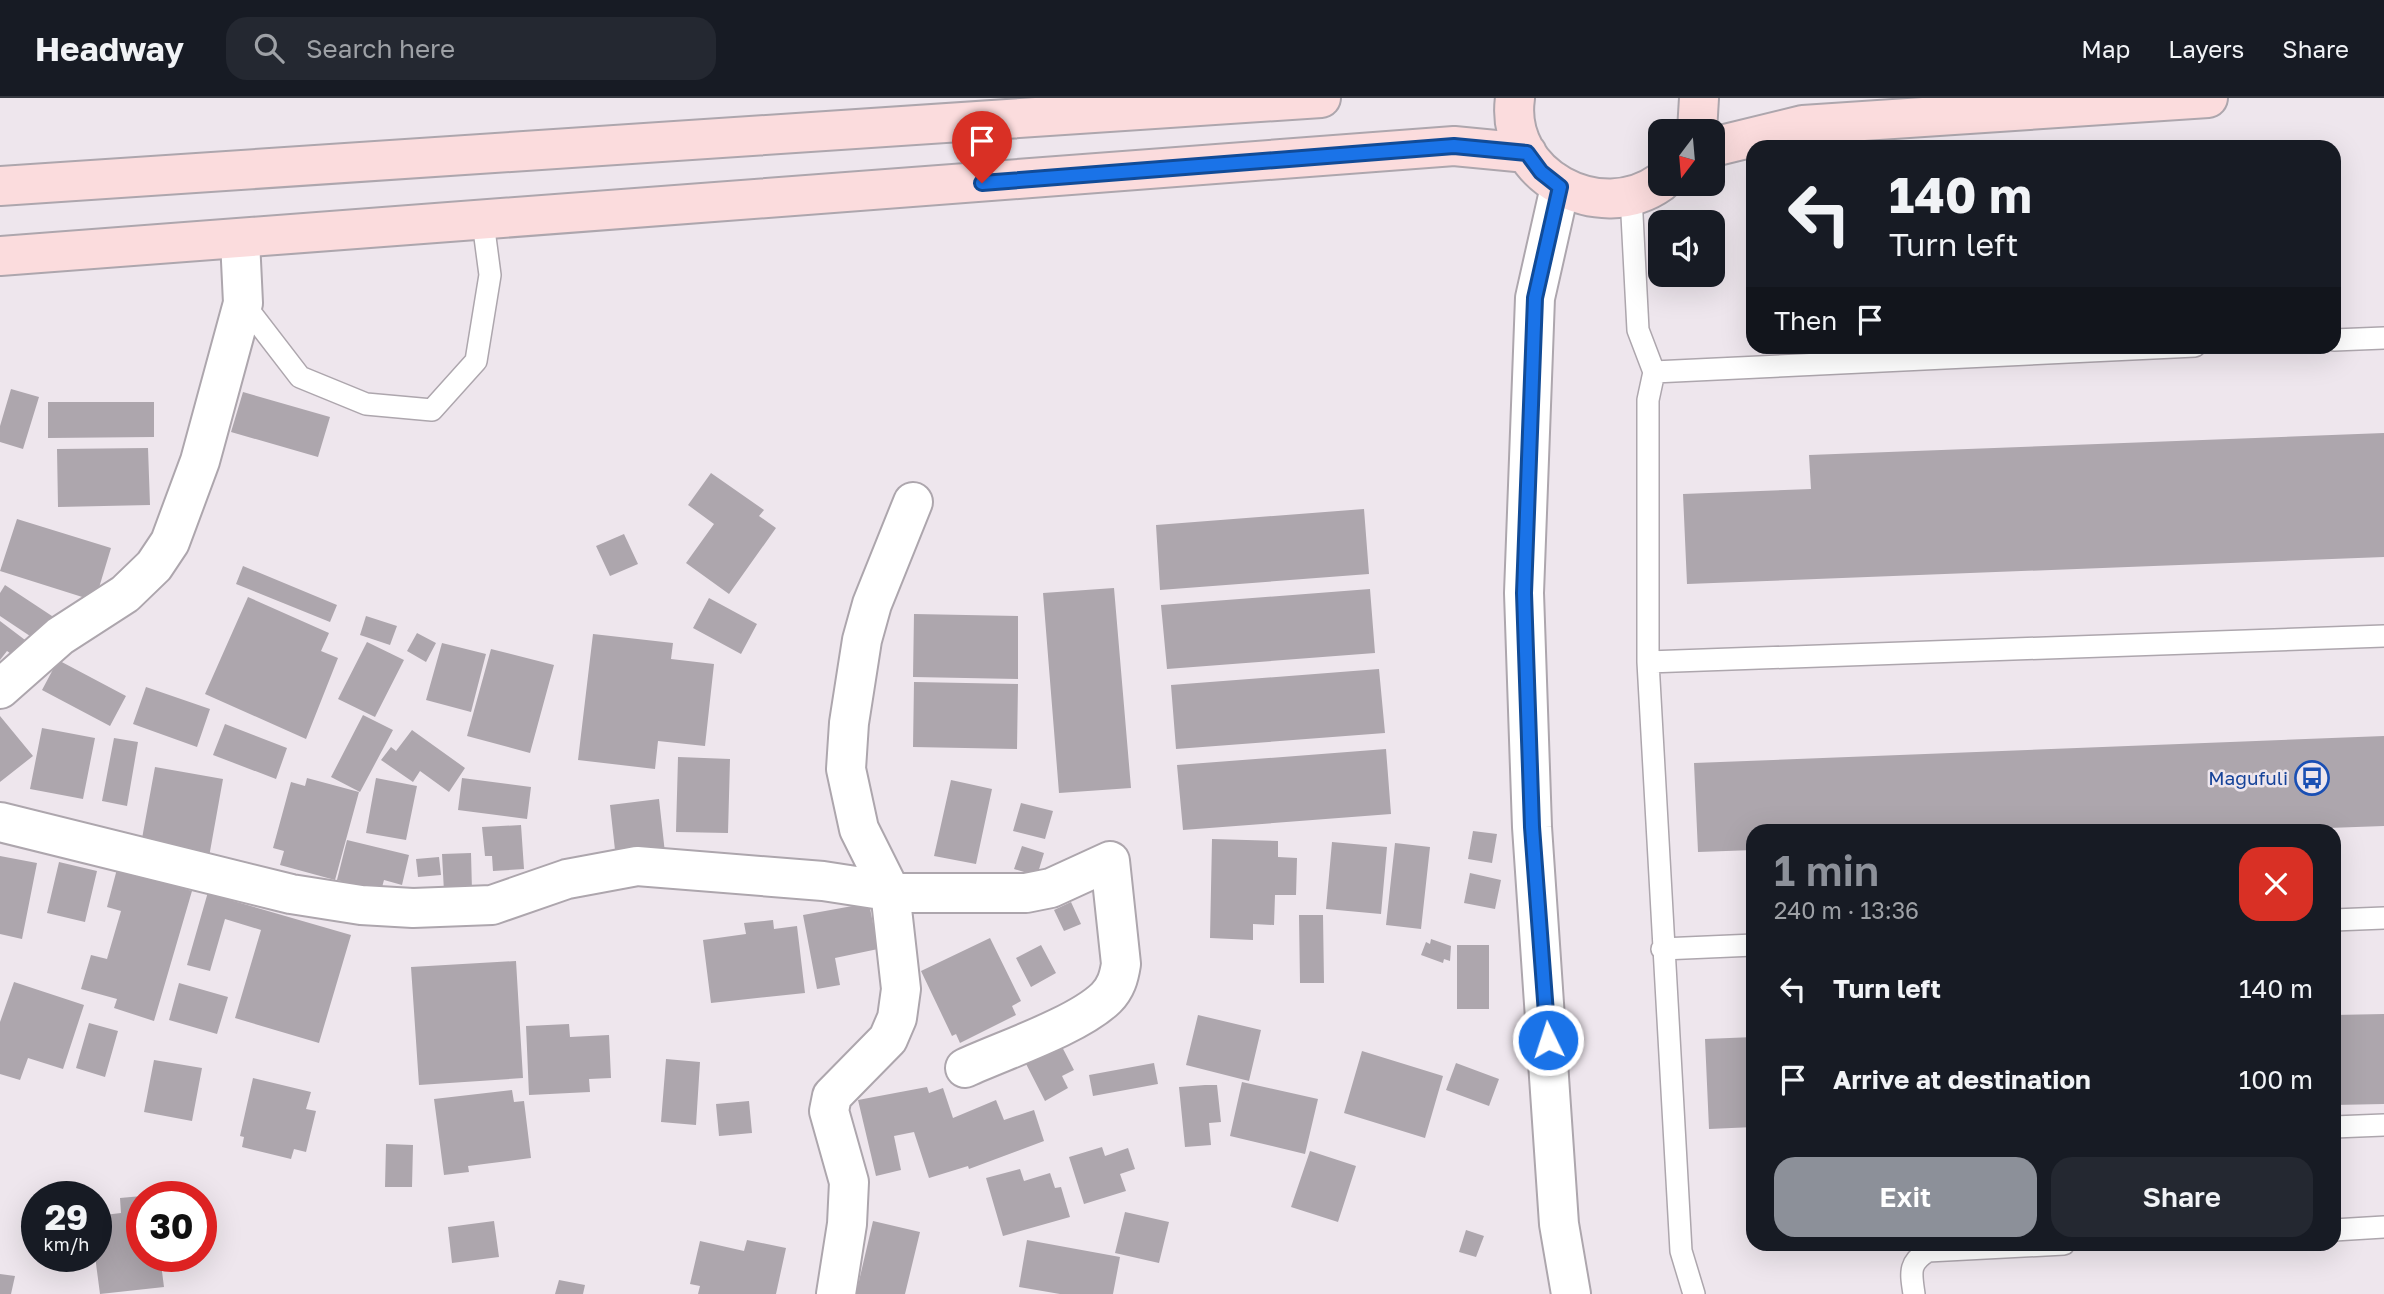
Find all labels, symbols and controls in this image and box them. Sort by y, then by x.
search box [226,17,716,80]
text: Headway [35,29,184,68]
icon: search [250,29,288,67]
text: Search here [306,33,455,64]
text: Map [2081,34,2130,63]
text: Layers [2168,34,2244,63]
text: Share [2282,34,2349,63]
pin [952,111,1012,183]
north arrow [1648,119,1726,196]
map controls [1648,119,1725,287]
icon: arrive [963,122,1001,160]
text: 140 m [1889,165,2032,224]
icon: left [1774,168,1865,259]
button: sound [1648,210,1725,287]
text: Turn left [1889,225,2018,263]
icon: arrive [1851,301,1889,339]
text: Then [1774,305,1837,336]
bus stop icon: Magufuli [2293,759,2331,797]
place label: Magufuli [2208,766,2288,789]
text: 1 min [1774,845,1879,895]
button: close [2239,847,2313,921]
text: 240 m · 13:36 [1774,896,1919,924]
icon: left [1774,970,1812,1008]
text: Turn left [1833,973,1941,1004]
text: 140 m [2239,973,2313,1004]
position arrow [1511,1003,1585,1077]
icon: arrive [1774,1061,1812,1099]
text: Arrive at destination [1833,1064,2091,1095]
text: 100 m [2239,1064,2313,1095]
button: Exit [1774,1157,2037,1237]
button: Share [2051,1157,2313,1237]
speed limit sign: 30 [126,1181,217,1272]
text: 29 [45,1196,88,1238]
text: km/h [44,1233,89,1255]

